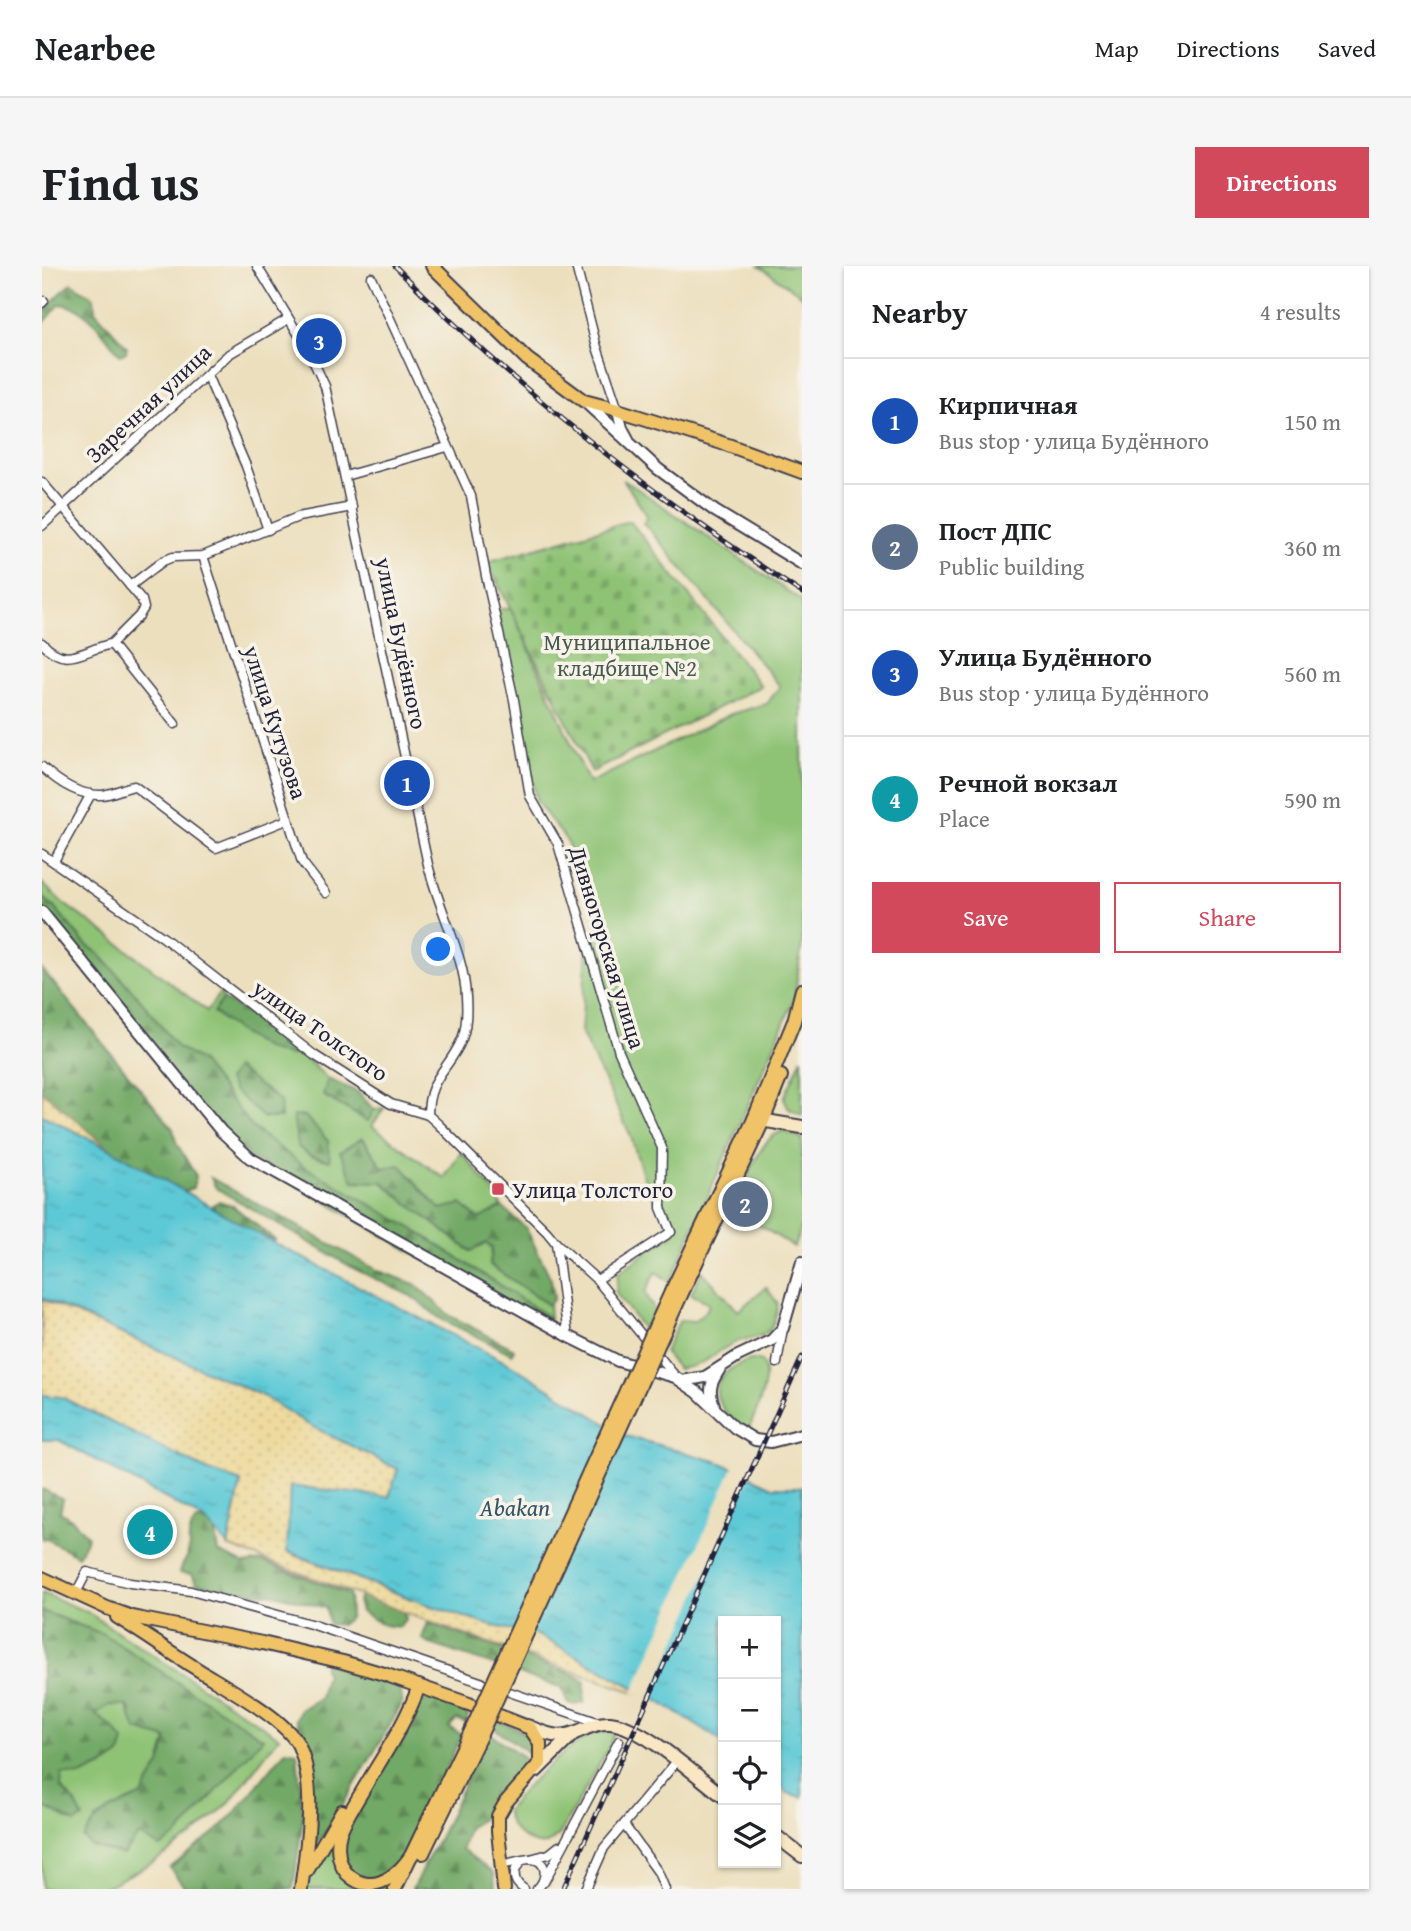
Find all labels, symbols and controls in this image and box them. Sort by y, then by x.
text: Nearbee [35,24,156,72]
text: Map [1095,31,1139,66]
text: Directions [1177,31,1280,66]
text: Saved [1318,31,1376,66]
text: Find us [42,146,200,218]
button: Directions [1195,147,1369,218]
text: Nearby [872,290,968,334]
text: 4 results [1260,295,1341,328]
pin: 3 [296,315,342,367]
street label: Заречная улица [78,336,218,470]
text: Кирпичная [939,385,1078,424]
text: 1 [889,405,901,438]
text: 150 m [1284,405,1341,438]
text: Bus stop · улица Будённого [939,424,1209,457]
text: Пост ДПС [939,511,1052,550]
text: 2 [889,531,901,564]
text: 360 m [1284,531,1341,564]
text: Public building [939,550,1084,583]
street label: улица Будённого [367,553,436,732]
park label: Муниципальное кладбище №2 [544,625,710,684]
text: Улица Будённого [939,637,1152,676]
street label: улица Кутузова [235,640,316,803]
text: 3 [889,657,901,690]
text: 560 m [1284,657,1341,690]
text: Bus stop · улица Будённого [939,676,1209,709]
pin: 1 [384,757,430,809]
text: Речной вокзал [939,763,1117,802]
text: 4 [889,783,901,816]
text: 590 m [1284,783,1341,816]
text: Place [939,802,990,835]
street label: Дивногорская улица [561,841,655,1053]
button: Save [872,882,1100,953]
button: Share [1114,882,1341,953]
your location [421,932,455,966]
street label: улица Толстого [246,970,396,1089]
place label: Улица Толстого [512,1173,673,1206]
pin: 2 [722,1178,768,1230]
marker: Улица Толстого [490,1181,506,1197]
water label: Abakan [479,1490,550,1525]
pin: 4 [127,1506,173,1558]
map controls [718,1616,781,1868]
button: + [718,1616,781,1679]
button: − [718,1679,781,1742]
button: locate [718,1742,781,1805]
button: layers [718,1805,781,1868]

